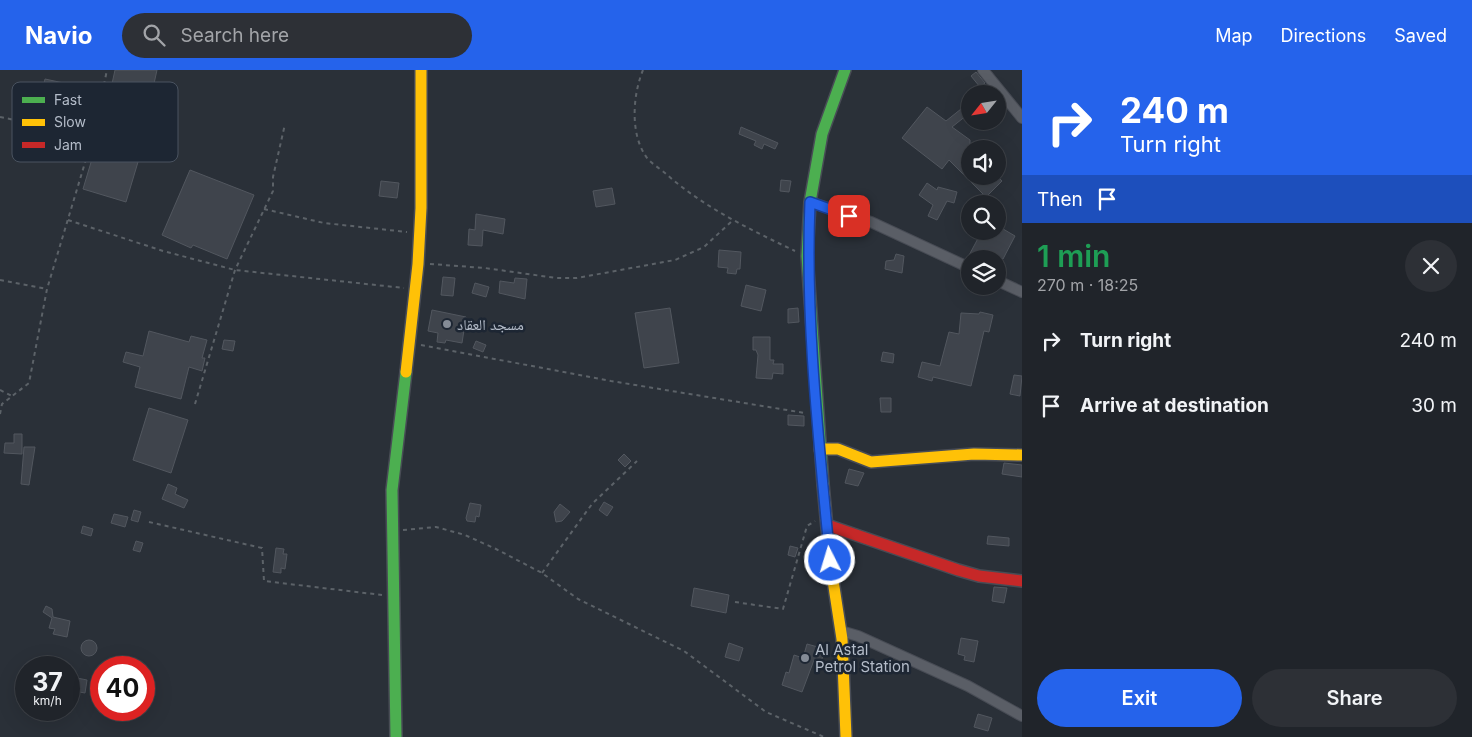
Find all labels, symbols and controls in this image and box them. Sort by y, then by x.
search box [122,13,472,58]
text: Navio [25,21,92,50]
icon: search [140,21,168,49]
text: Search here [180,24,289,47]
text: Map [1215,25,1253,46]
text: Directions [1281,25,1366,46]
text: Saved [1394,25,1447,46]
legend [12,82,178,162]
north arrow [961,85,1006,130]
map controls [961,85,1006,295]
text: 240 m [1120,89,1229,131]
icon: right [1037,90,1102,155]
text: Fast [54,91,82,108]
text: Slow [54,113,86,130]
text: Turn right [1120,131,1221,157]
text: Jam [54,136,82,153]
button: sound [961,140,1006,185]
icon: arrive [1093,185,1121,213]
text: Then [1037,188,1083,211]
pin [828,195,870,237]
button: search [961,195,1006,240]
icon: arrive [835,202,863,230]
text: 1 min [1037,238,1110,274]
button: close [1405,240,1457,292]
button: layers [961,250,1006,295]
text: 270 m · 18:25 [1037,275,1138,295]
place label: مسجد العقاد [457,315,524,334]
marker: مسجد العقاد [441,318,453,330]
icon: right [1037,327,1065,355]
text: Turn right [1080,329,1171,352]
text: 240 m [1399,329,1457,352]
icon: arrive [1037,392,1065,420]
text: Arrive at destination [1080,394,1269,417]
text: 30 m [1411,394,1457,417]
position arrow [803,533,855,585]
place label: Al Astal Petrol Station [815,640,910,676]
marker: Al Astal Petrol Station [799,652,811,664]
speed limit sign: 40 [90,656,155,721]
text: 37 [32,667,63,697]
button: Exit [1037,669,1242,727]
button: Share [1252,669,1457,727]
text: km/h [33,693,62,708]

